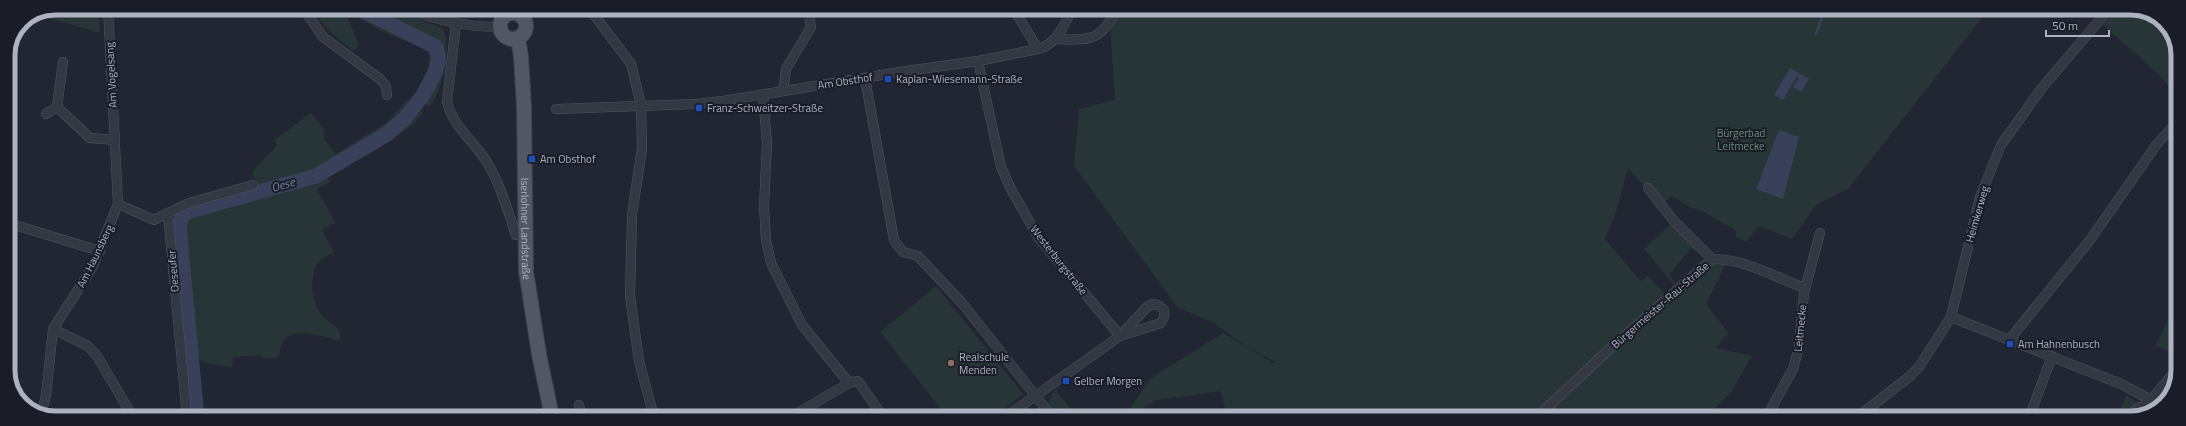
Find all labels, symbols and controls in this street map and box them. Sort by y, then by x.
scale bar [2046,12,2109,38]
text: 50 m [2052,16,2078,35]
street label: Am Vogelsang [101,41,121,108]
street label: Am Obsthof [816,69,874,93]
place label: Kaplan-Wiesemann-Straße [896,71,1023,87]
marker: Kaplan-Wiesemann-Straße [883,74,893,84]
place label: Franz-Schweitzer-Straße [707,100,823,116]
marker: Franz-Schweitzer-Straße [694,103,704,113]
park label: Bürgerbad Leitmecke [1717,125,1765,154]
place label: Am Obsthof [540,151,596,167]
marker: Am Obsthof [527,154,537,164]
water label: Oese [269,172,298,197]
street label: Iserlohner Landstraße [517,178,535,281]
street label: Heimkerweg [1961,183,1993,244]
street label: Am Haunsberg [73,221,117,290]
street label: Westerburgstraße [1027,222,1092,299]
street label: Oeseufer [163,249,183,293]
street label: Bürgermeister-Rau-Straße [1608,258,1713,352]
street label: Leitmecke [1790,303,1810,352]
place label: Am Hahnenbusch [2018,336,2100,352]
marker: Am Hahnenbusch [2005,339,2015,349]
place label: Realschule Menden [959,349,1009,378]
marker: Realschule Menden [946,358,956,368]
place label: Gelber Morgen [1074,373,1142,389]
marker: Gelber Morgen [1061,376,1071,386]

